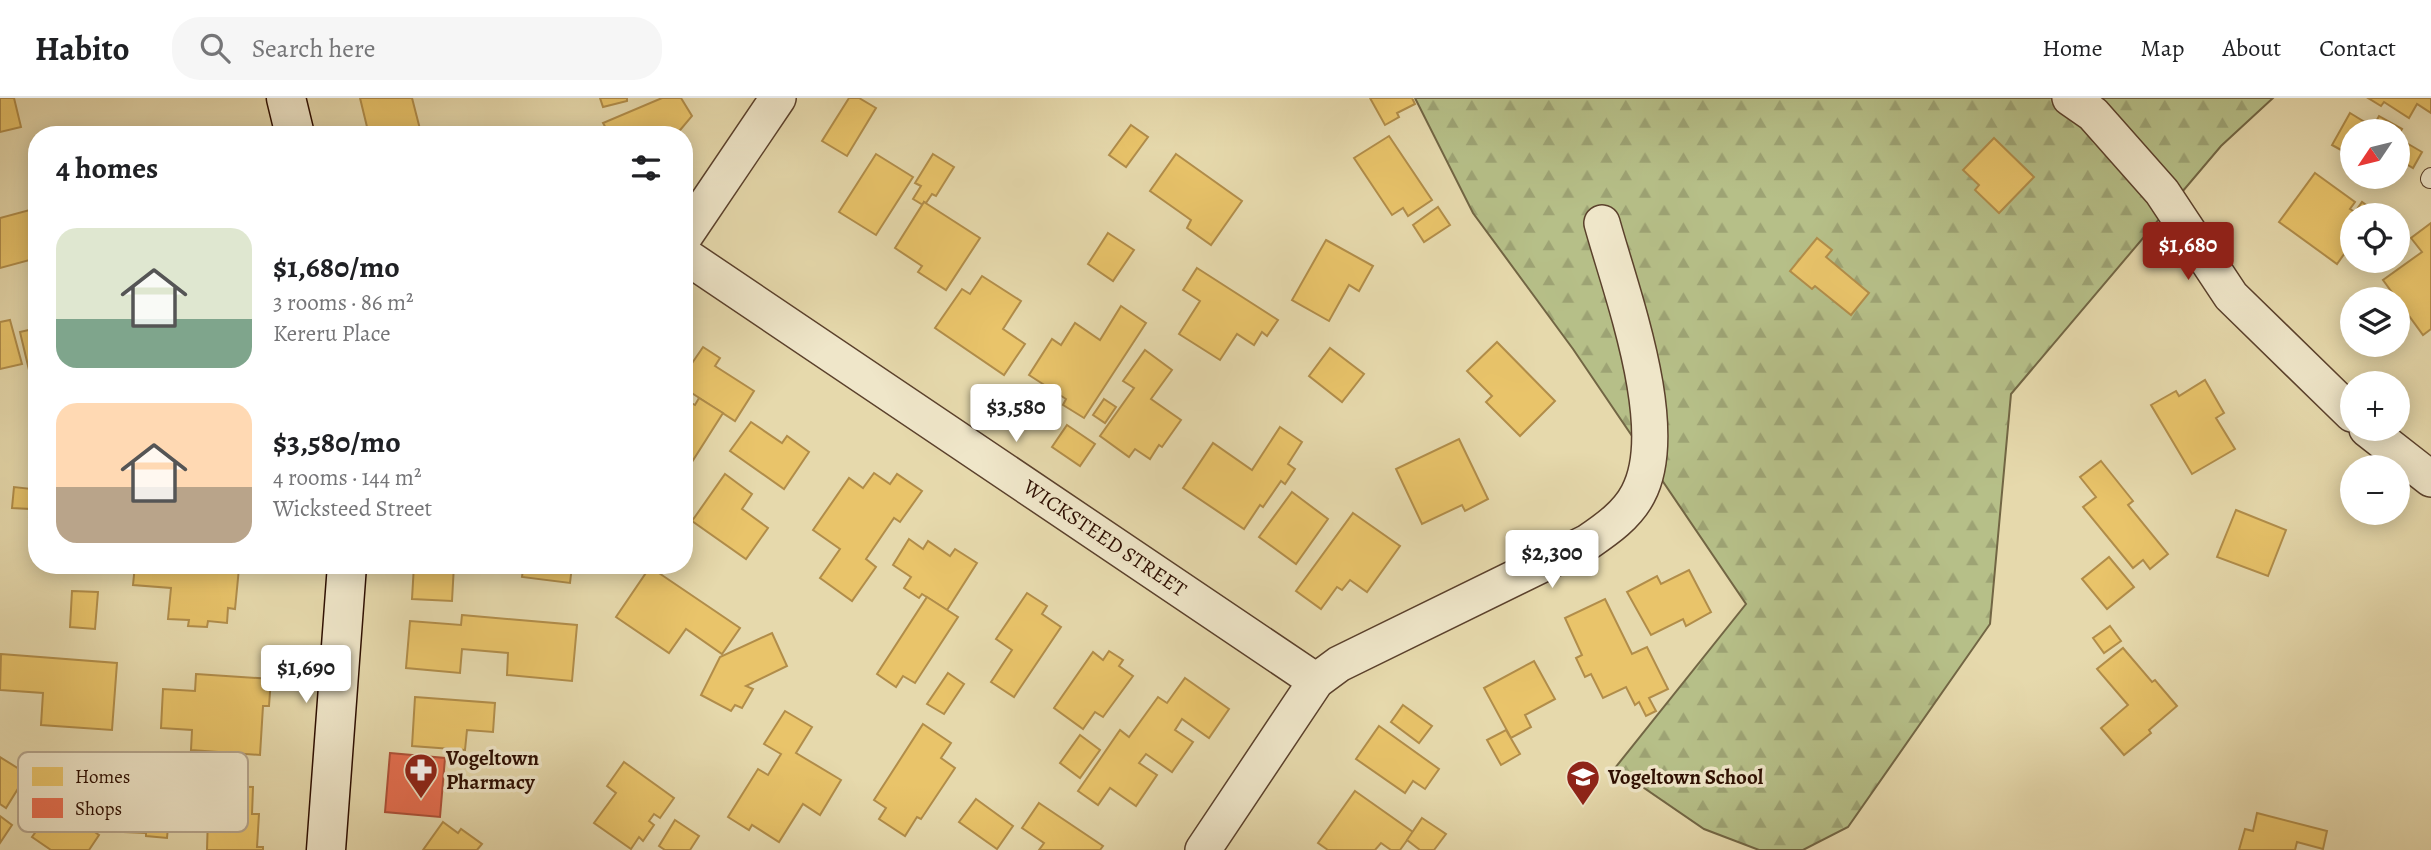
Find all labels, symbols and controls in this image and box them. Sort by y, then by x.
search box [172,17,662,80]
text: Habito [35,26,130,71]
icon: search [196,29,234,67]
text: Search here [252,31,375,66]
text: Home [2042,32,2103,64]
text: Map [2141,32,2185,64]
text: About [2223,32,2281,64]
text: Contact [2319,32,2396,64]
north arrow [2340,119,2410,189]
map controls [2340,119,2410,525]
text: 4 homes [56,148,158,188]
icon: filters [627,149,665,187]
button: locate [2340,203,2410,273]
pin: $1,680 [2131,222,2245,282]
text: $1,680 [2159,229,2217,260]
text: $1,680/mo [273,247,400,287]
icon: home [112,256,196,340]
text: 3 rooms · 86 m² [273,287,414,318]
button: layers [2340,287,2410,357]
text: Kereru Place [273,318,390,349]
button: + [2340,371,2410,441]
pin: $3,580 [959,384,1073,444]
text: $3,580 [986,391,1046,422]
text: $3,580/mo [273,422,401,462]
icon: home [112,431,196,515]
button: − [2340,455,2410,525]
text: 4 rooms · 144 m² [273,462,421,493]
street label: WICKSTEED STREET [1017,472,1193,603]
text: Wicksteed Street [273,493,432,524]
pin: $2,300 [1495,531,1609,590]
text: $2,300 [1521,537,1583,568]
pin: $1,690 [249,646,363,705]
text: $1,690 [277,652,335,683]
place label: Vogeltown Pharmacy [445,744,539,796]
pharmacy icon: Vogeltown Pharmacy [402,751,440,800]
legend [18,752,248,832]
school or university icon: Vogeltown School [1564,758,1602,807]
place label: Vogeltown School [1607,763,1764,791]
text: Homes [75,764,130,790]
text: Shops [75,796,122,822]

